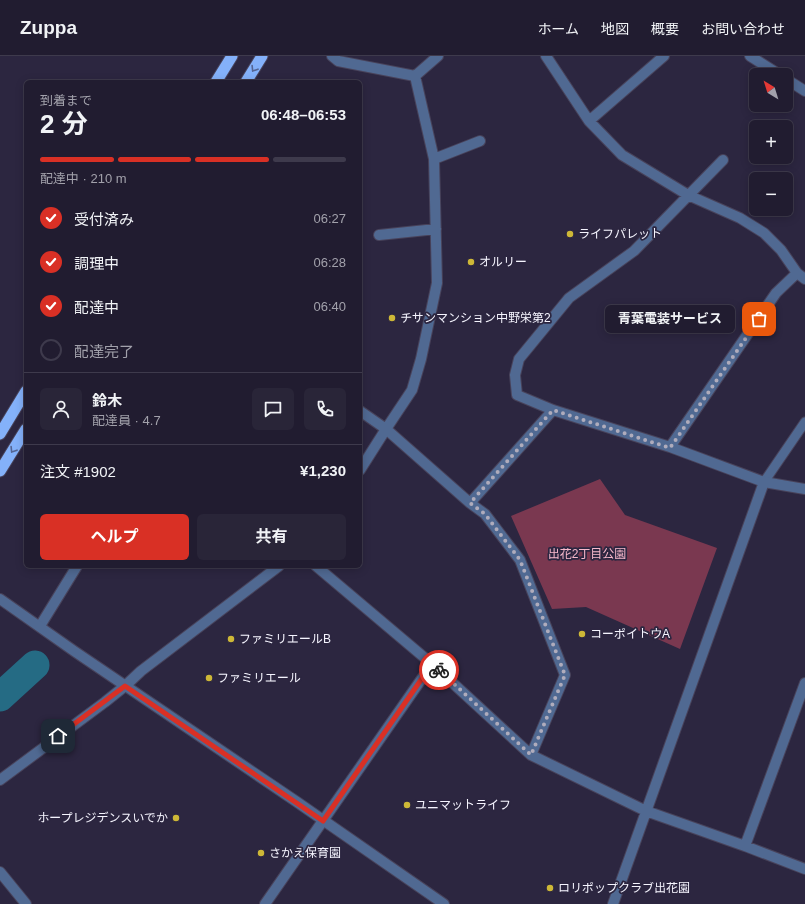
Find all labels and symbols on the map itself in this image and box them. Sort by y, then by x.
one-way arrow [251,65,259,72]
north arrow [749,68,793,112]
place label: ライフパレット [578,227,662,241]
marker: ライフパレット [565,229,575,239]
place label: オルリー [479,255,527,269]
marker: オルリー [466,257,476,267]
pin [742,302,776,336]
callout: 青葉電装サービス [605,305,735,333]
place label: チサンマンション中野栄第2 [400,311,551,325]
marker: チサンマンション中野栄第2 [387,313,397,323]
one-way arrow [10,446,18,453]
park label: 出花2丁目公園 [548,547,626,561]
place label: コーポイトウA [590,627,670,641]
marker: コーポイトウA [577,629,587,639]
place label: ファミリエールB [239,632,331,646]
marker: ファミリエールB [226,634,236,644]
courier [419,650,459,690]
place label: ファミリエール [217,671,301,685]
marker: ファミリエール [204,673,214,683]
pin [41,719,75,753]
place label: ユニマットライフ [415,798,511,812]
marker: ユニマットライフ [402,800,412,810]
place label: ホープレジデンスいでか [37,811,168,825]
marker: ホープレジデンスいでか [171,813,181,823]
place label: さかえ保育園 [269,846,341,860]
marker: さかえ保育園 [256,848,266,858]
place label: ロリポップクラブ出花園 [558,881,690,895]
marker: ロリポップクラブ出花園 [545,883,555,893]

